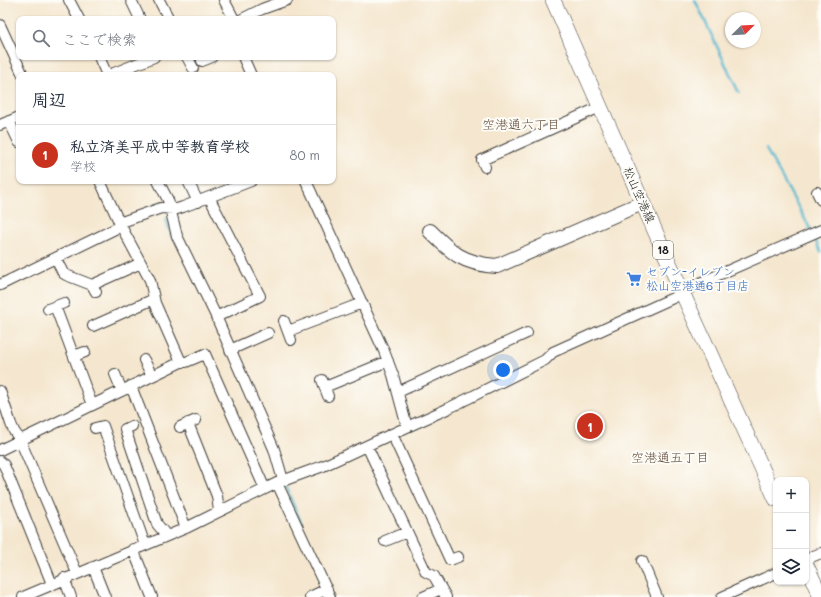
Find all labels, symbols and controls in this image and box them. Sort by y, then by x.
north arrow [725,12,761,48]
search box [16,16,336,60]
icon: search [30,27,52,49]
text: ここで検索 [62,29,137,49]
text: 周辺 [32,88,66,110]
district label: 空港通六丁目 [482,115,560,132]
text: 私立済美平成中等教育学校 [70,136,250,156]
text: 1 [42,146,48,163]
text: 80 m [290,146,320,163]
text: 学校 [70,157,96,174]
street label: 松山空港線 [620,164,659,225]
road number: 18 [653,241,673,259]
place label: セブン-イレブン 松山空港通6丁目店 [646,263,749,293]
supermarket icon: セブン-イレブン 松山空港通6丁目店 [625,270,643,288]
your location [493,360,513,380]
pin: 1 [577,411,603,441]
district label: 空港通五丁目 [631,448,709,465]
map controls [773,477,809,585]
button: + [773,477,809,513]
button: − [773,513,809,549]
button: layers [773,549,809,585]

